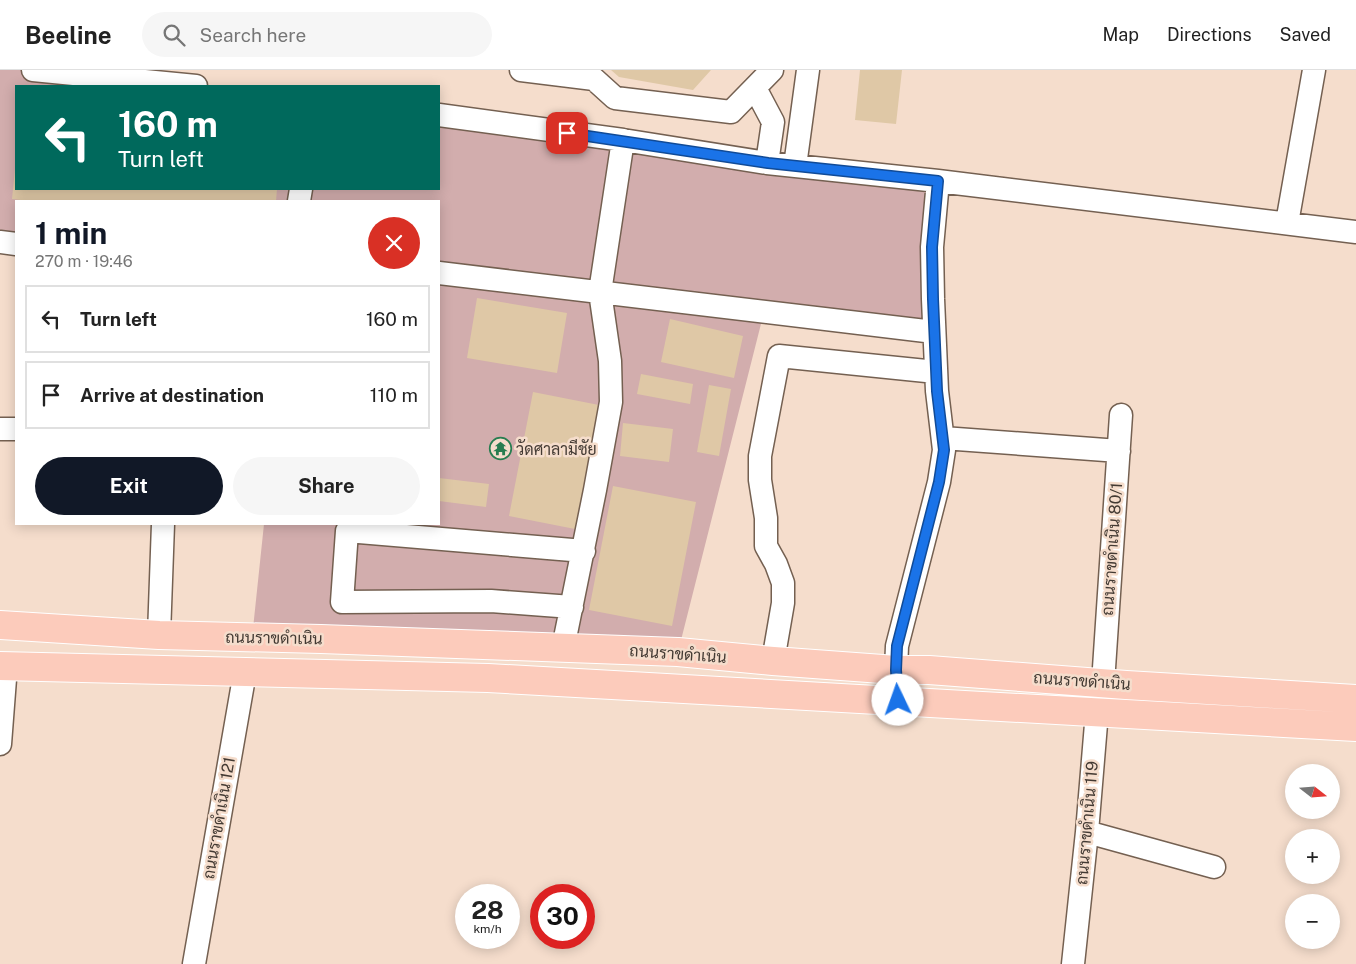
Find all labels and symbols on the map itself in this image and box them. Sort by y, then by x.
pin [546,112,588,154]
temple icon: วัดศาลามีชัย [488,437,512,461]
place label: วัดศาลามีชัย [516,438,597,459]
street label: ถนนราขดำเนิน 80/1 [1098,482,1126,616]
street label: ถนนราขดำเนิน [225,628,323,648]
street label: ถนนราขดำเนิน [629,641,727,667]
street label: ถนนราขดำเนิน [1033,668,1131,694]
position arrow [871,673,923,725]
street label: ถนนราขดำเนิน 121 [199,755,239,881]
street label: ถนนราขดำเนิน 119 [1072,760,1102,886]
north arrow [1285,764,1340,819]
speed limit sign: 30 [530,884,595,949]

